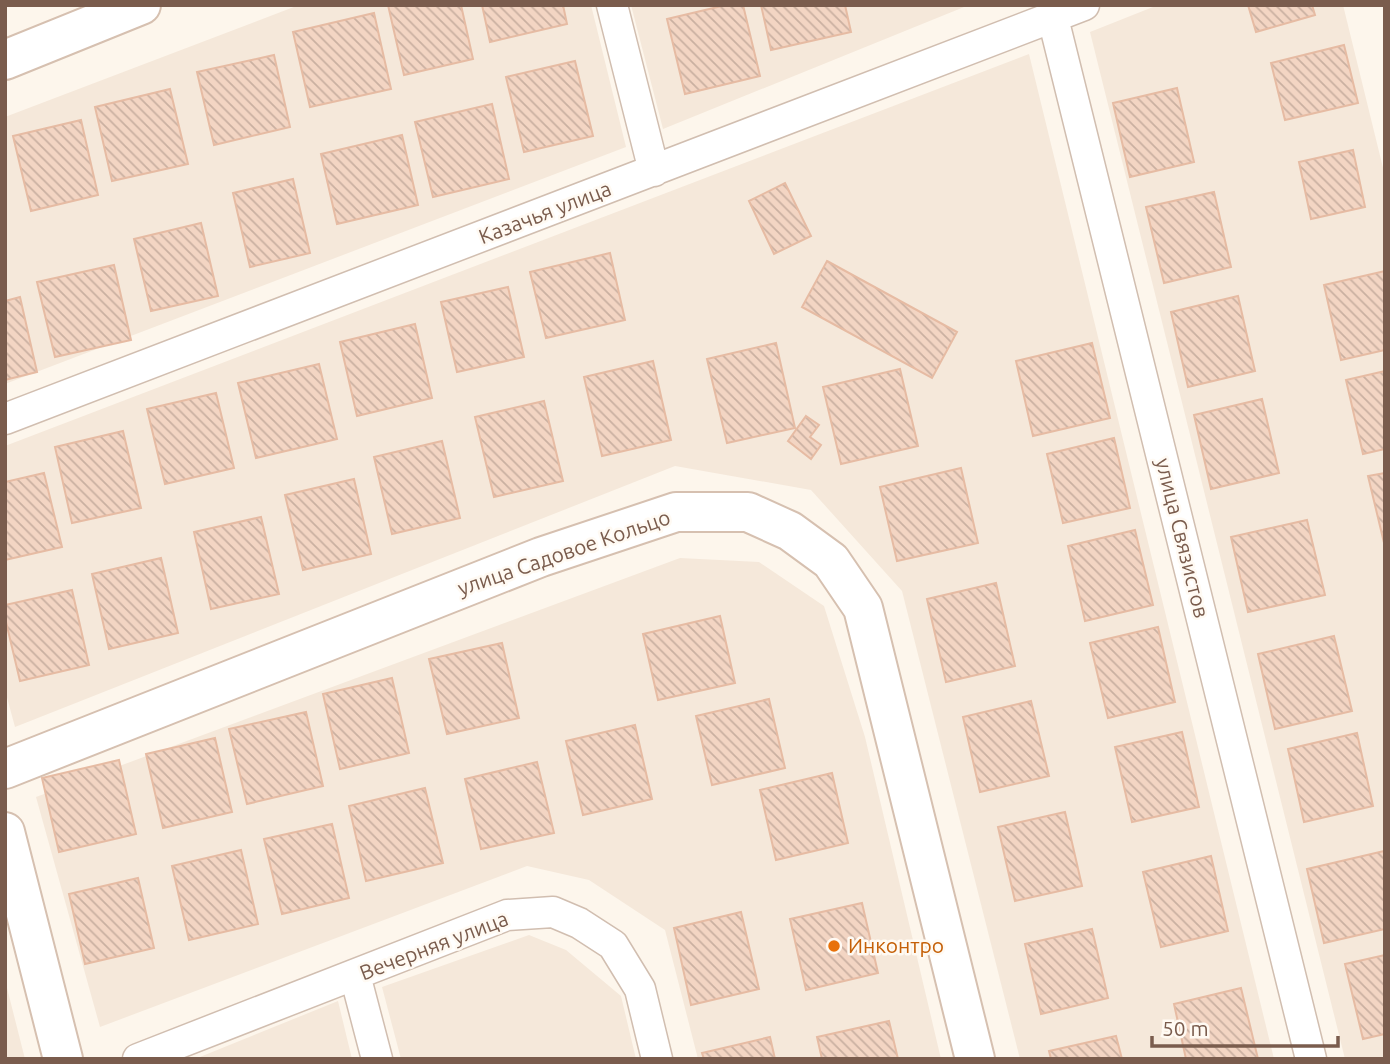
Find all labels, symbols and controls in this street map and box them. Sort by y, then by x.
street label: Казачья улица [475,176,614,248]
street label: улица Связистов [1152,455,1214,620]
street label: улица Садовое Кольцо [454,504,673,600]
street label: Вечерняя улица [356,906,511,984]
place label: Инконтро [848,933,944,957]
marker: Инконтро [826,938,842,954]
scale bar [1152,1004,1338,1048]
text: 50 m [1162,1016,1209,1040]

